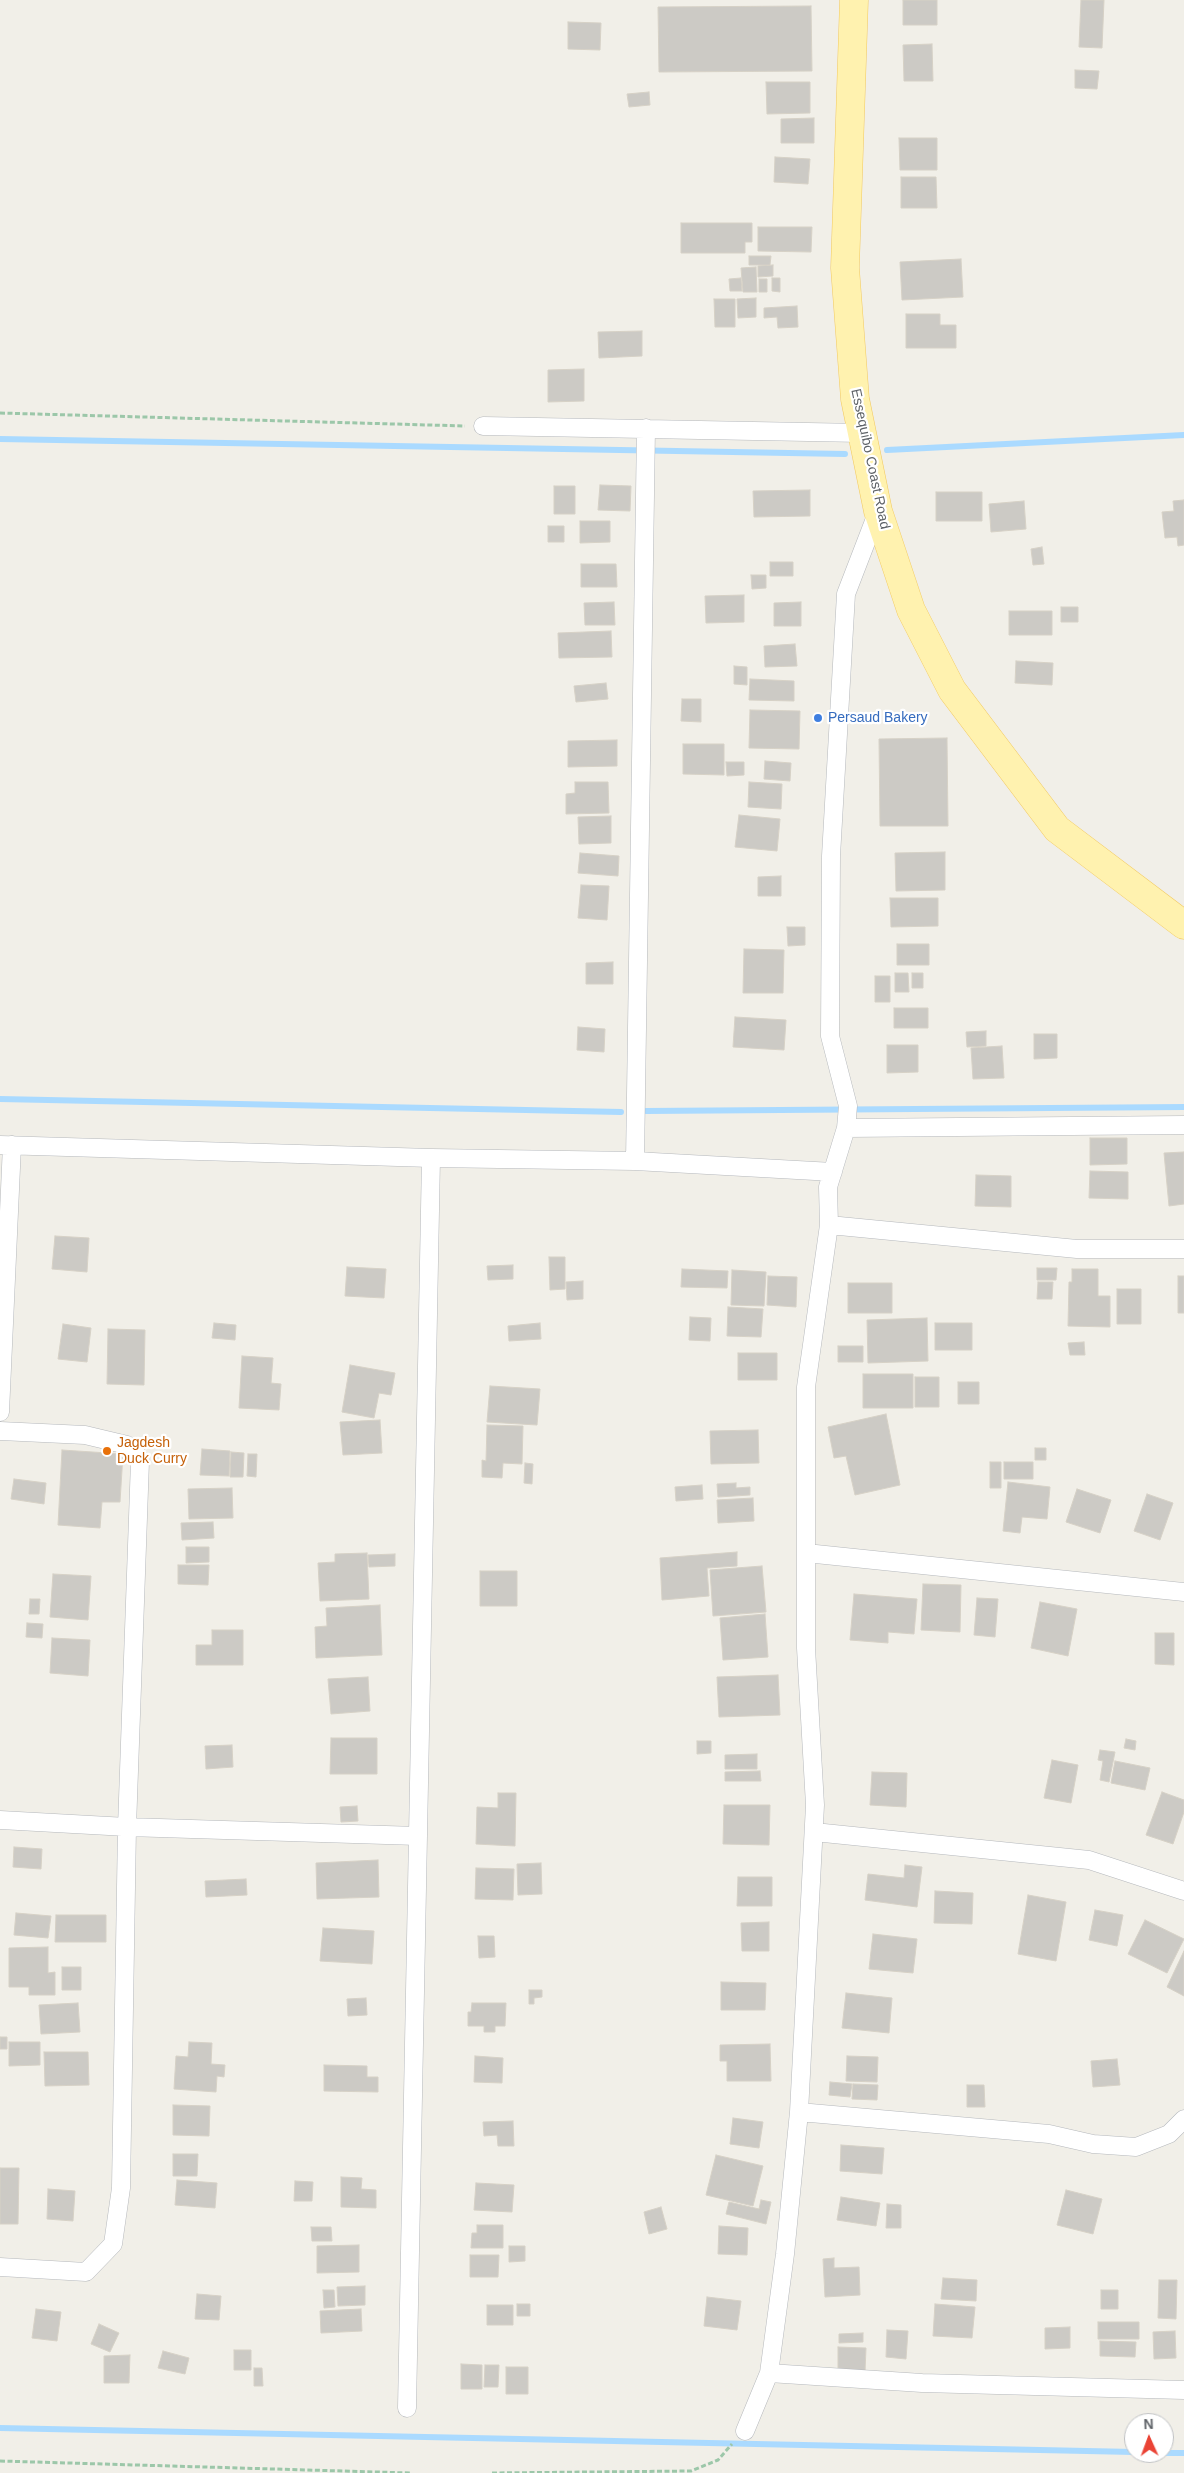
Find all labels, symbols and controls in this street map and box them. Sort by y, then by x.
street label: Essequibo Coast Road [847,387,893,531]
place label: Persaud Bakery [828,710,928,726]
marker: Persaud Bakery [812,712,824,724]
place label: Jagdesh Duck Curry [117,1435,187,1468]
marker: Jagdesh Duck Curry [101,1445,113,1457]
north arrow [1124,2413,1174,2463]
text: N [1143,2416,1154,2432]

